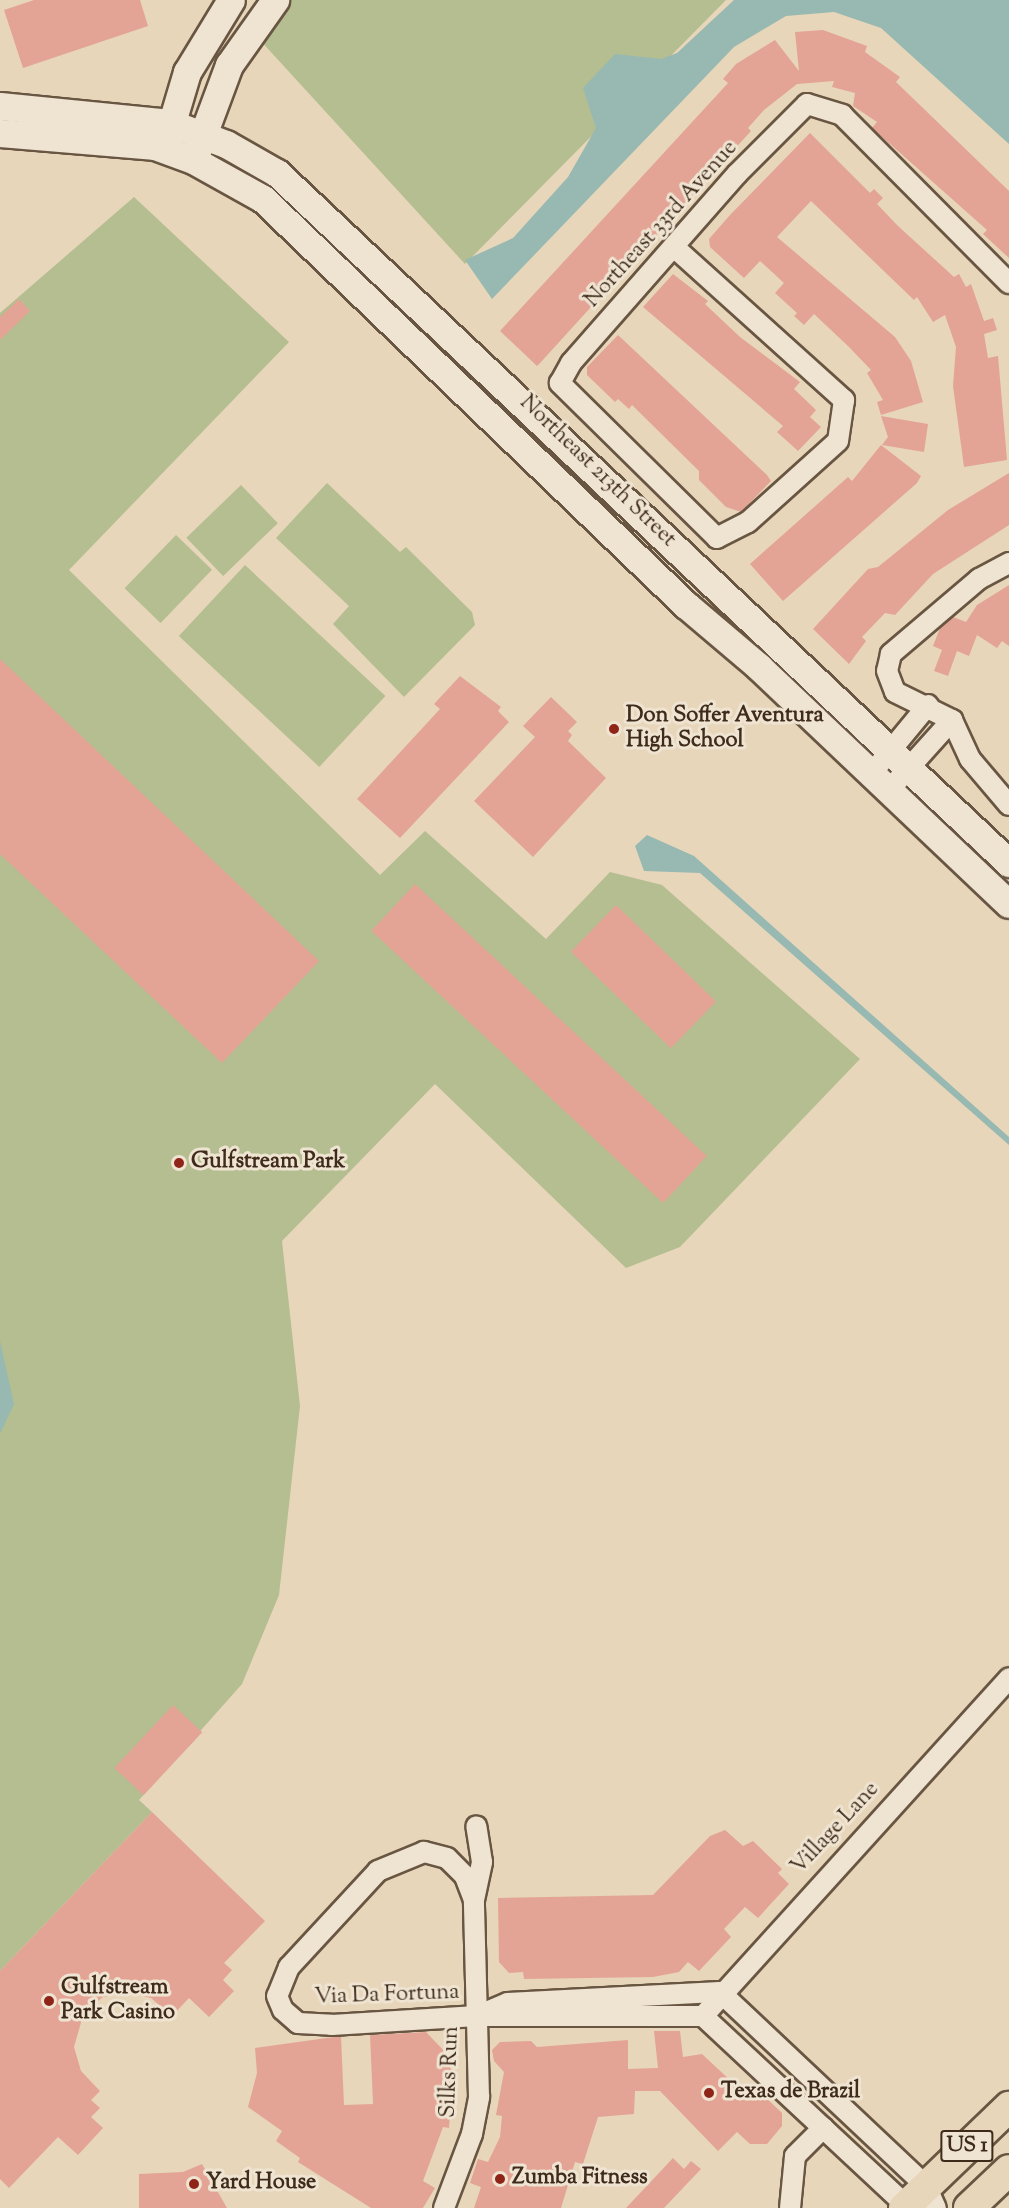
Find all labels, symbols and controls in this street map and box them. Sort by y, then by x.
street label: Northeast 33rd Avenue [580,136,744,314]
street label: Northeast 213th Street [513,390,681,554]
place label: Don Soffer Aventura High School [626,703,824,754]
marker: Don Soffer Aventura High School [607,722,621,736]
place label: Gulfstream Park [191,1150,345,1176]
marker: Gulfstream Park [172,1156,186,1170]
street label: Village Lane [787,1777,885,1881]
place label: Gulfstream Park Casino [61,1975,175,2026]
street label: Via Da Fortuna [314,1980,460,2012]
marker: Gulfstream Park Casino [42,1994,56,2008]
street label: Silks Run [436,2026,466,2118]
place label: Texas de Brazil [721,2080,860,2106]
marker: Texas de Brazil [702,2086,716,2100]
road number: US 1 [940,2128,994,2164]
place label: Zumba Fitness [512,2166,648,2192]
place label: Yard House [206,2171,316,2197]
marker: Zumba Fitness [493,2172,507,2186]
marker: Yard House [187,2177,201,2191]

